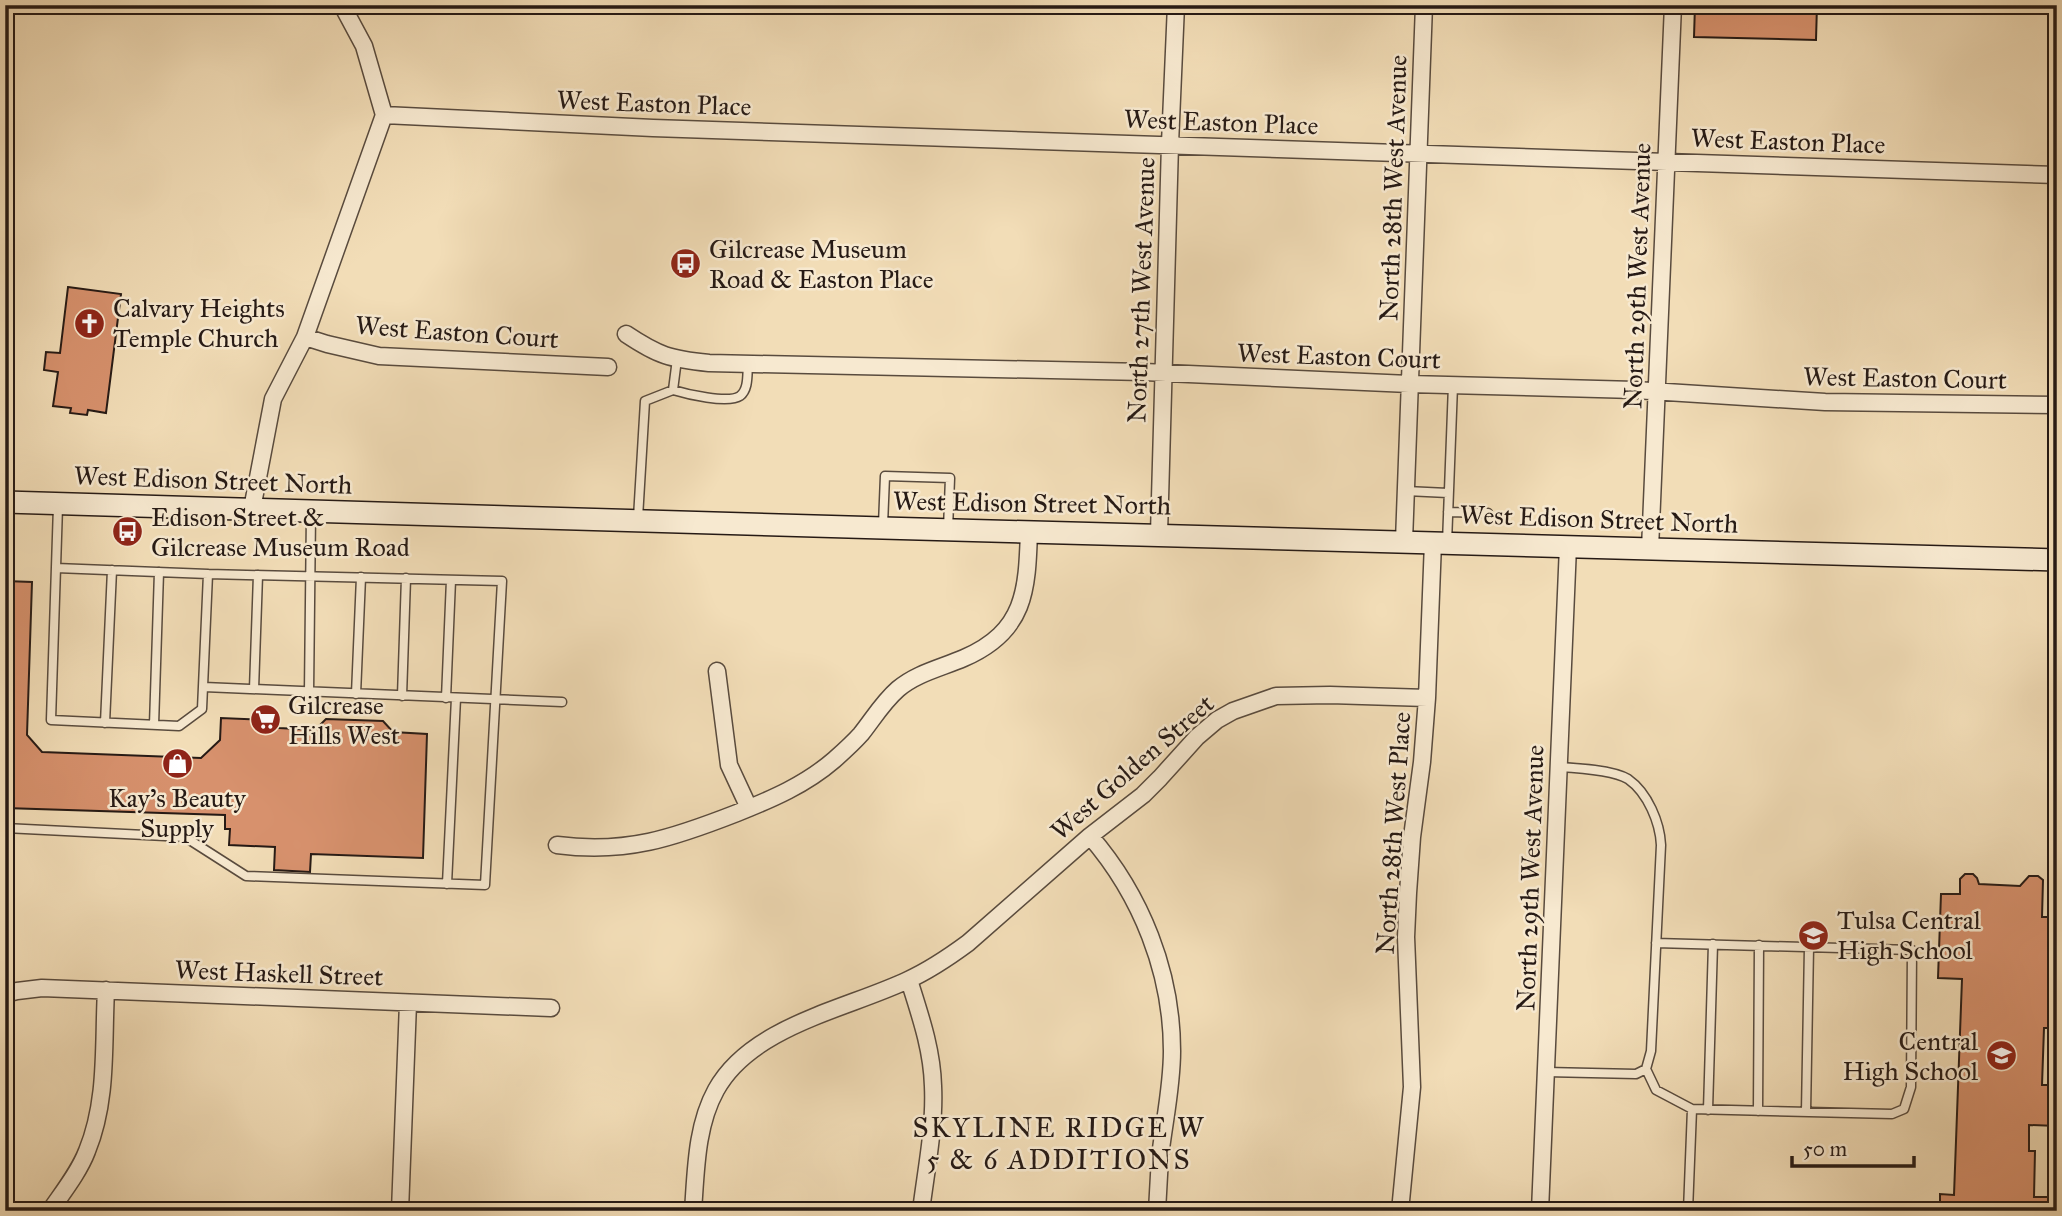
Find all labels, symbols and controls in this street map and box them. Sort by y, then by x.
street label: North 28th West Avenue [1372,54,1414,322]
street label: West Easton Place [556,84,752,122]
street label: West Easton Place [1123,103,1319,141]
street label: West Easton Place [1690,122,1886,160]
street label: North 29th West Avenue [1616,142,1658,410]
street label: North 27th West Avenue [1120,156,1162,423]
place label: Gilcrease Museum Road & Easton Place [709,233,934,295]
bus stop icon: Gilcrease Museum Road & Easton Place [669,247,703,281]
place label: Calvary Heights Temple Church [113,292,285,354]
church icon: Calvary Heights Temple Church [73,306,107,340]
street label: West Easton Court [354,309,560,355]
street label: West Easton Court [1237,336,1441,376]
street label: West Easton Court [1803,360,2007,396]
street label: West Edison Street North [73,459,353,501]
street label: West Edison Street North [893,485,1172,521]
street label: West Edison Street North [1459,498,1739,540]
place label: Edison Street & Gilcrease Museum Road [151,501,410,563]
bus stop icon: Edison Street & Gilcrease Museum Road [111,515,145,549]
street label: West Golden Street [1044,687,1220,847]
place label: Gilcrease Hills West [288,689,400,751]
supermarket icon: Gilcrease Hills West [248,703,282,737]
street label: North 28th West Place [1369,710,1417,955]
street label: North 29th West Avenue [1509,744,1551,1012]
shop icon: Kay's Beauty Supply [160,746,194,780]
place label: Kay's Beauty Supply [108,782,247,844]
place label: Tulsa Central High School [1837,904,1981,966]
school or university icon: Tulsa Central High School [1797,918,1831,952]
street label: West Haskell Street [174,953,384,993]
place label: Central High School [1842,1025,1978,1087]
school or university icon: Central High School [1984,1039,2018,1073]
district label: SKYLINE RIDGE W 5 & 6 ADDITIONS [912,1110,1206,1177]
scale bar [1792,1125,1915,1169]
text: 50 m [1803,1136,1848,1162]

